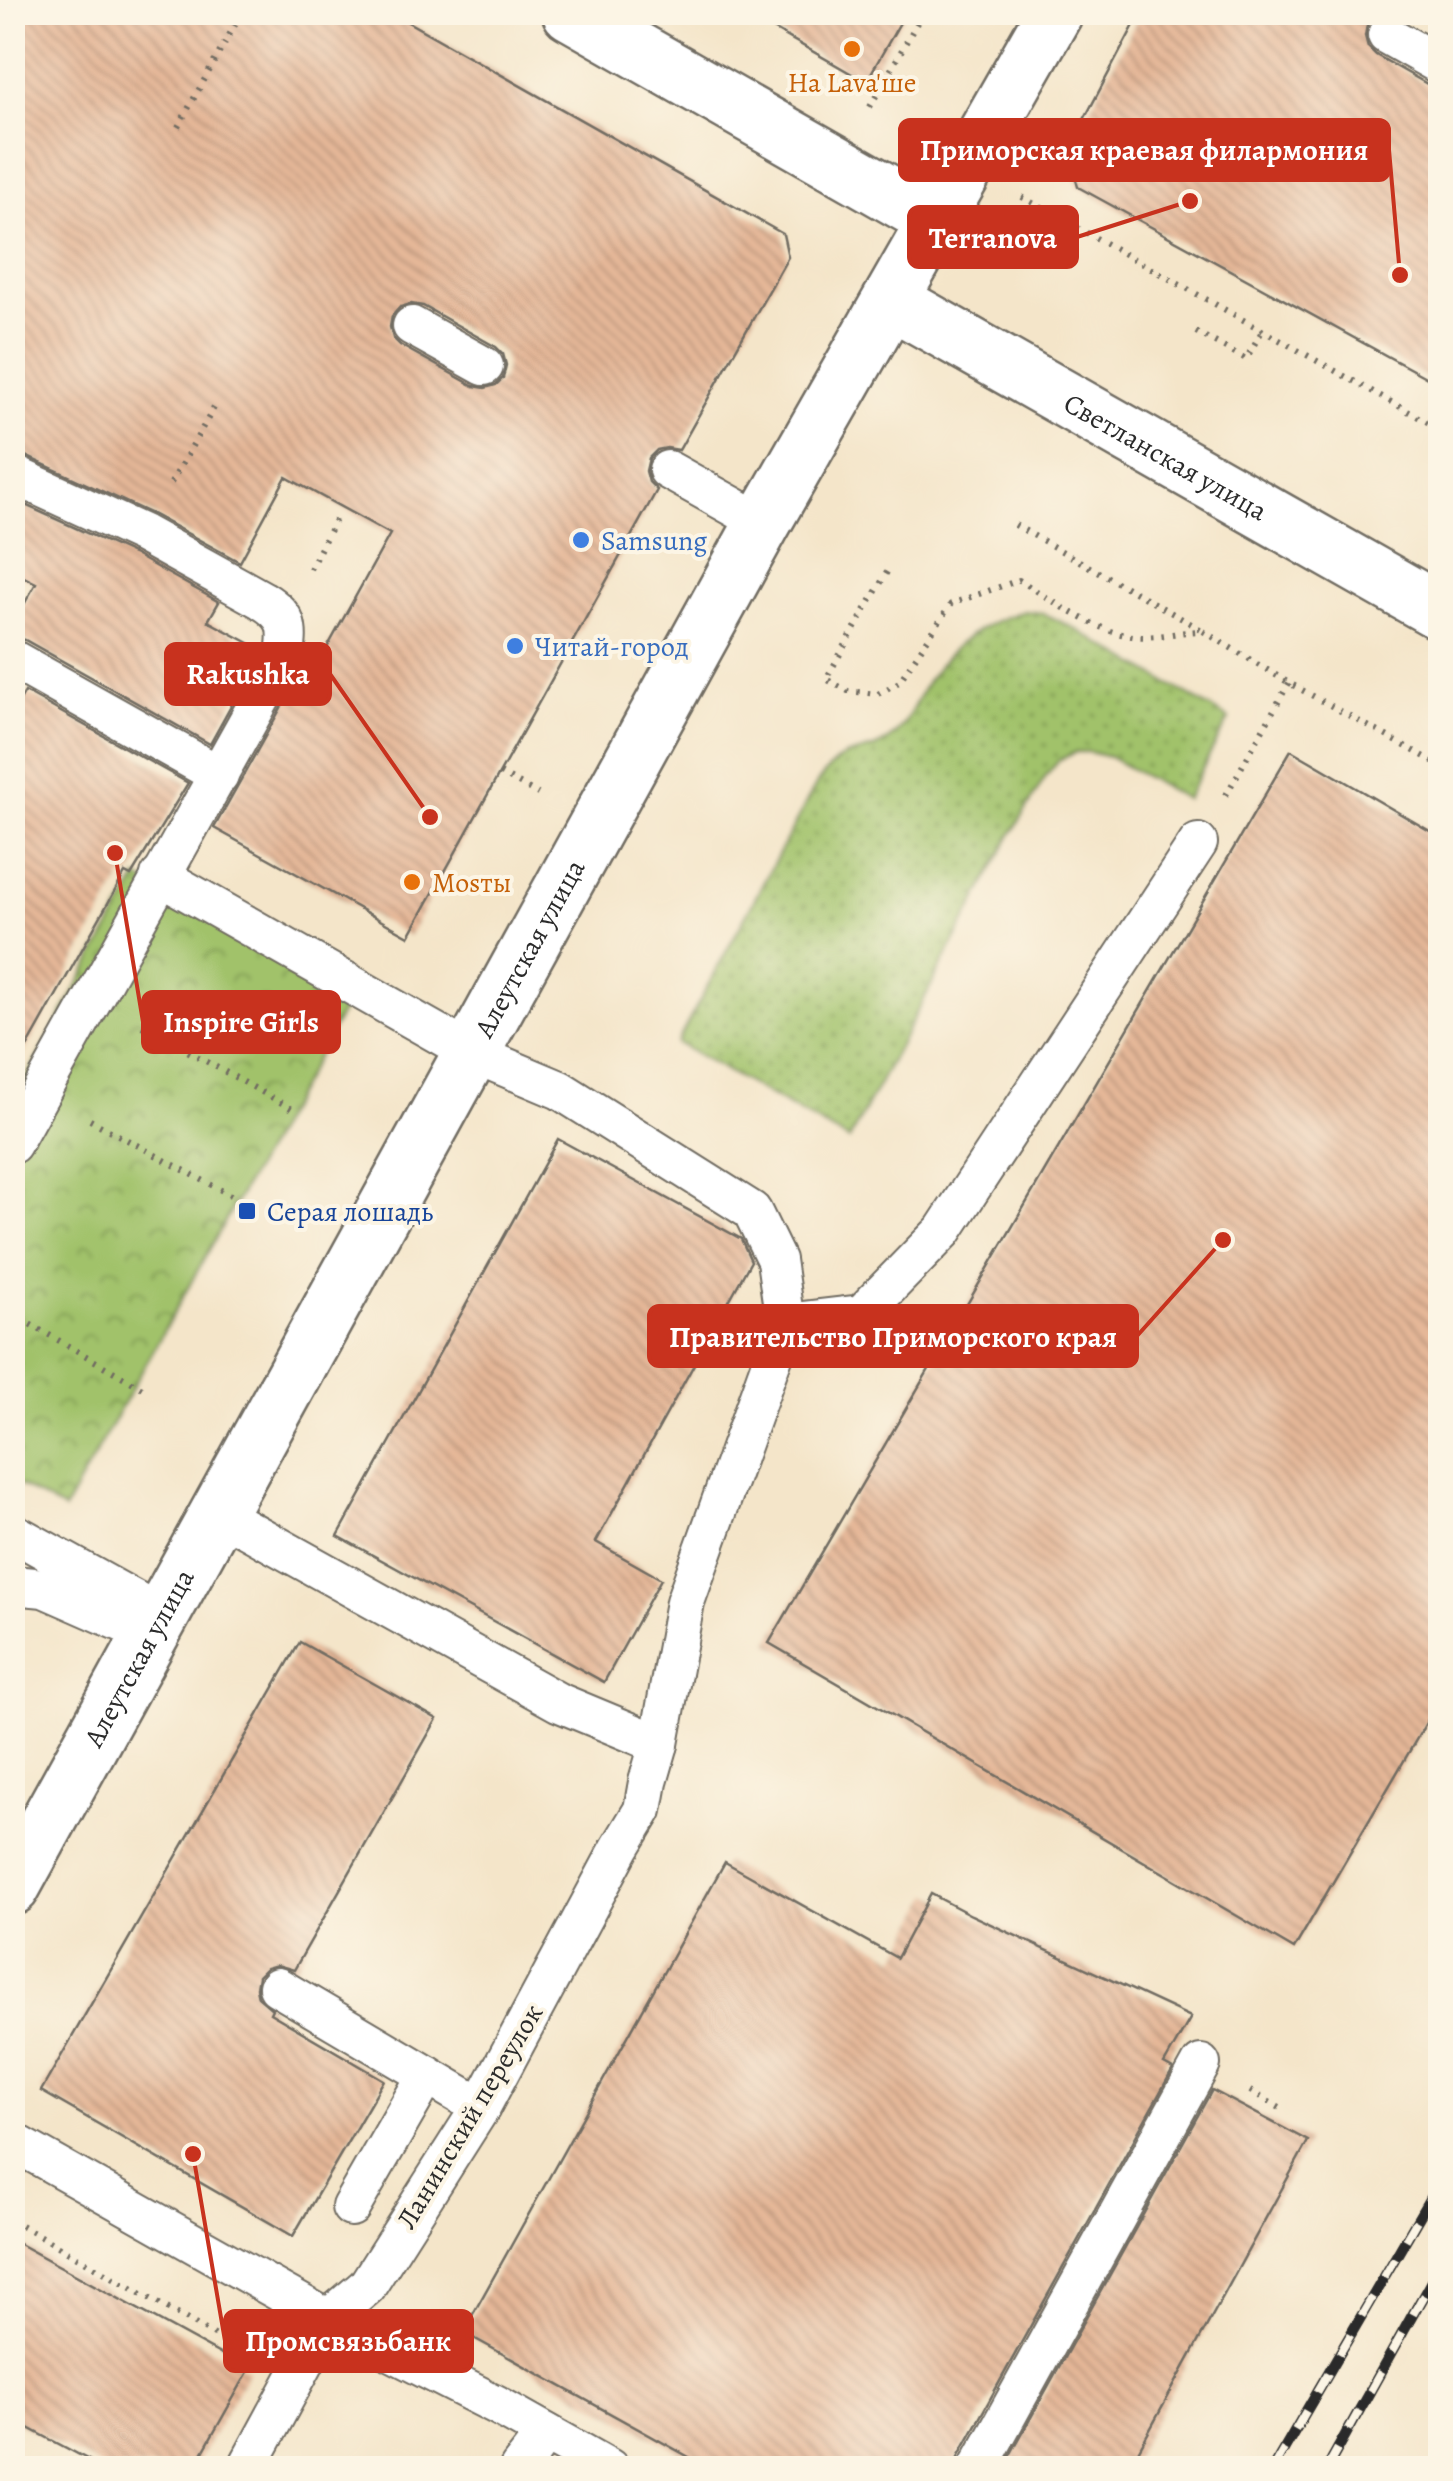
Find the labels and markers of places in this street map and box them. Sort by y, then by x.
marker: На Lava'ше [841,38,863,60]
place label: На Lava'ше [787,64,917,102]
callout: Приморская краевая филармония [900,120,1389,180]
callout: Terranova [909,207,1077,267]
place label: Samsung [601,522,707,560]
marker: Samsung [570,529,592,551]
place label: Читай-город [535,628,689,666]
marker: Читай-город [504,635,526,657]
callout: Rakushka [166,644,330,704]
place label: Mosты [432,864,511,902]
marker: Mosты [401,871,423,893]
callout: Inspire Girls [143,992,339,1052]
place label: Серая лошадь [267,1193,433,1231]
marker: Серая лошадь [236,1200,258,1222]
callout: Правительство Приморского края [649,1306,1137,1366]
callout: Промсвязьбанк [225,2311,472,2371]

